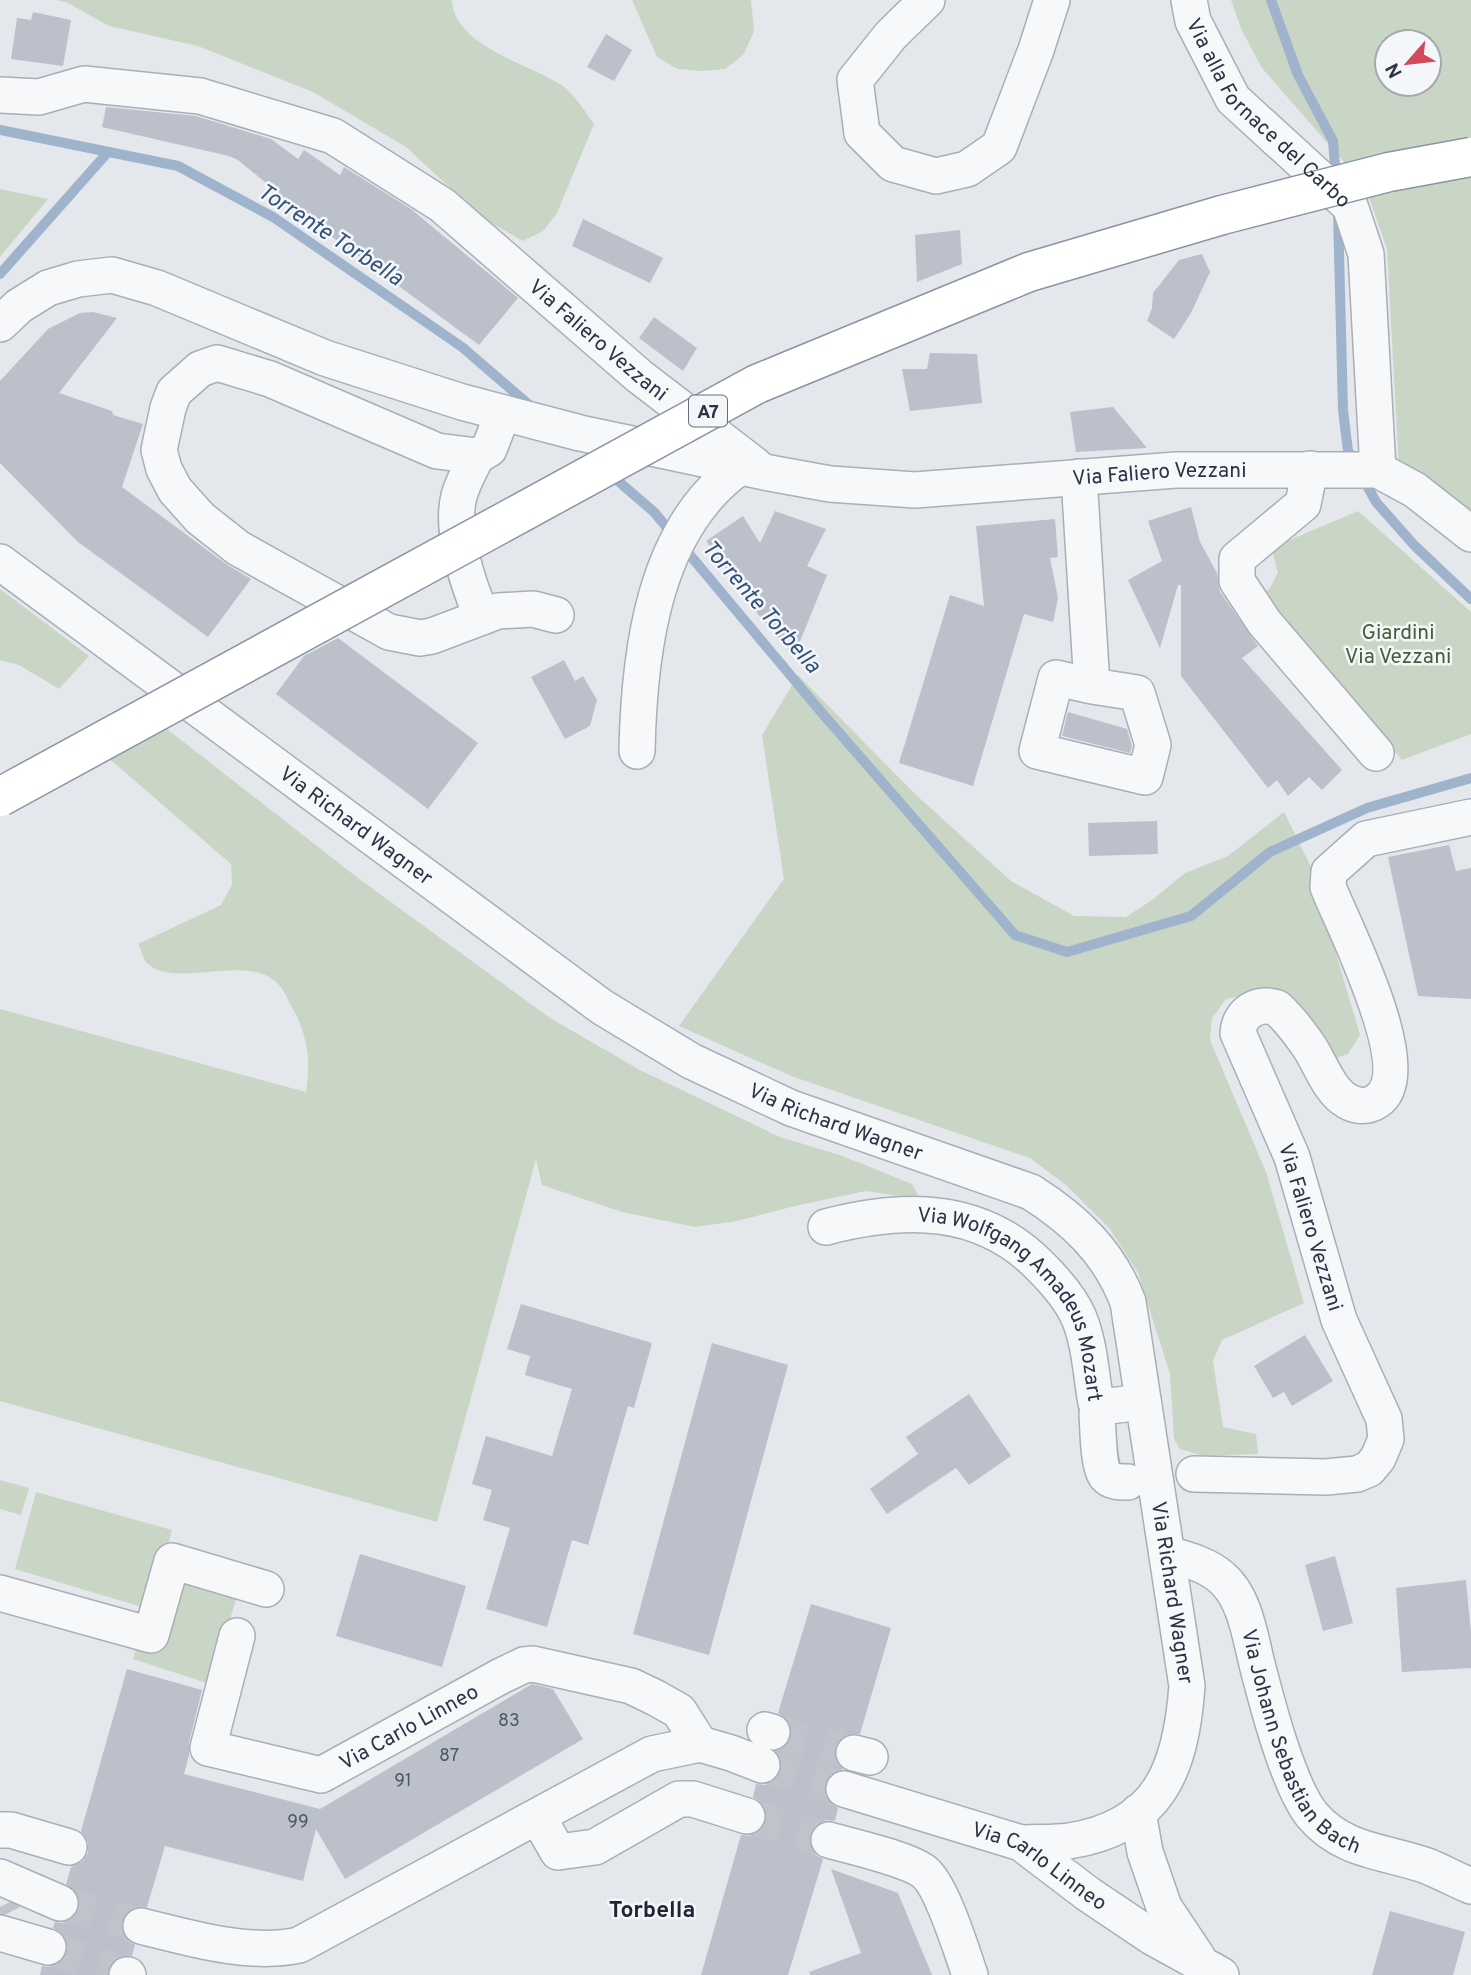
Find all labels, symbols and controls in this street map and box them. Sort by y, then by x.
street label: Via alla Fornace del Garbo [1179,14,1356,215]
north arrow [1373,28,1443,98]
text: N [1381,58,1409,82]
water label: Torrente Torbella [251,178,408,294]
street label: Via Faliero Vezzani [522,274,672,408]
road number: A7 [689,396,727,426]
street label: Via Faliero Vezzani [1071,458,1247,493]
water label: Torrente Torbella [694,535,826,681]
park label: Giardini Via Vezzani [1345,620,1451,671]
street label: Via Richard Wagner [273,761,438,892]
street label: Via Richard Wagner [744,1078,926,1168]
street label: Via Faliero Vezzani [1271,1140,1348,1315]
street label: Via Wolfgang Amadeus Mozart [917,1202,1108,1404]
street label: Via Richard Wagner [1144,1500,1199,1686]
street label: Via Johann Sebastian Bach [1234,1627,1364,1861]
street label: Via Carlo Linneo [335,1679,484,1777]
house number: 83 [498,1710,520,1733]
house number: 87 [439,1745,459,1768]
house number: 91 [394,1770,412,1793]
house number: 99 [287,1811,309,1834]
street label: Via Carlo Linneo [968,1817,1111,1918]
district label: Torbella [609,1897,695,1926]

